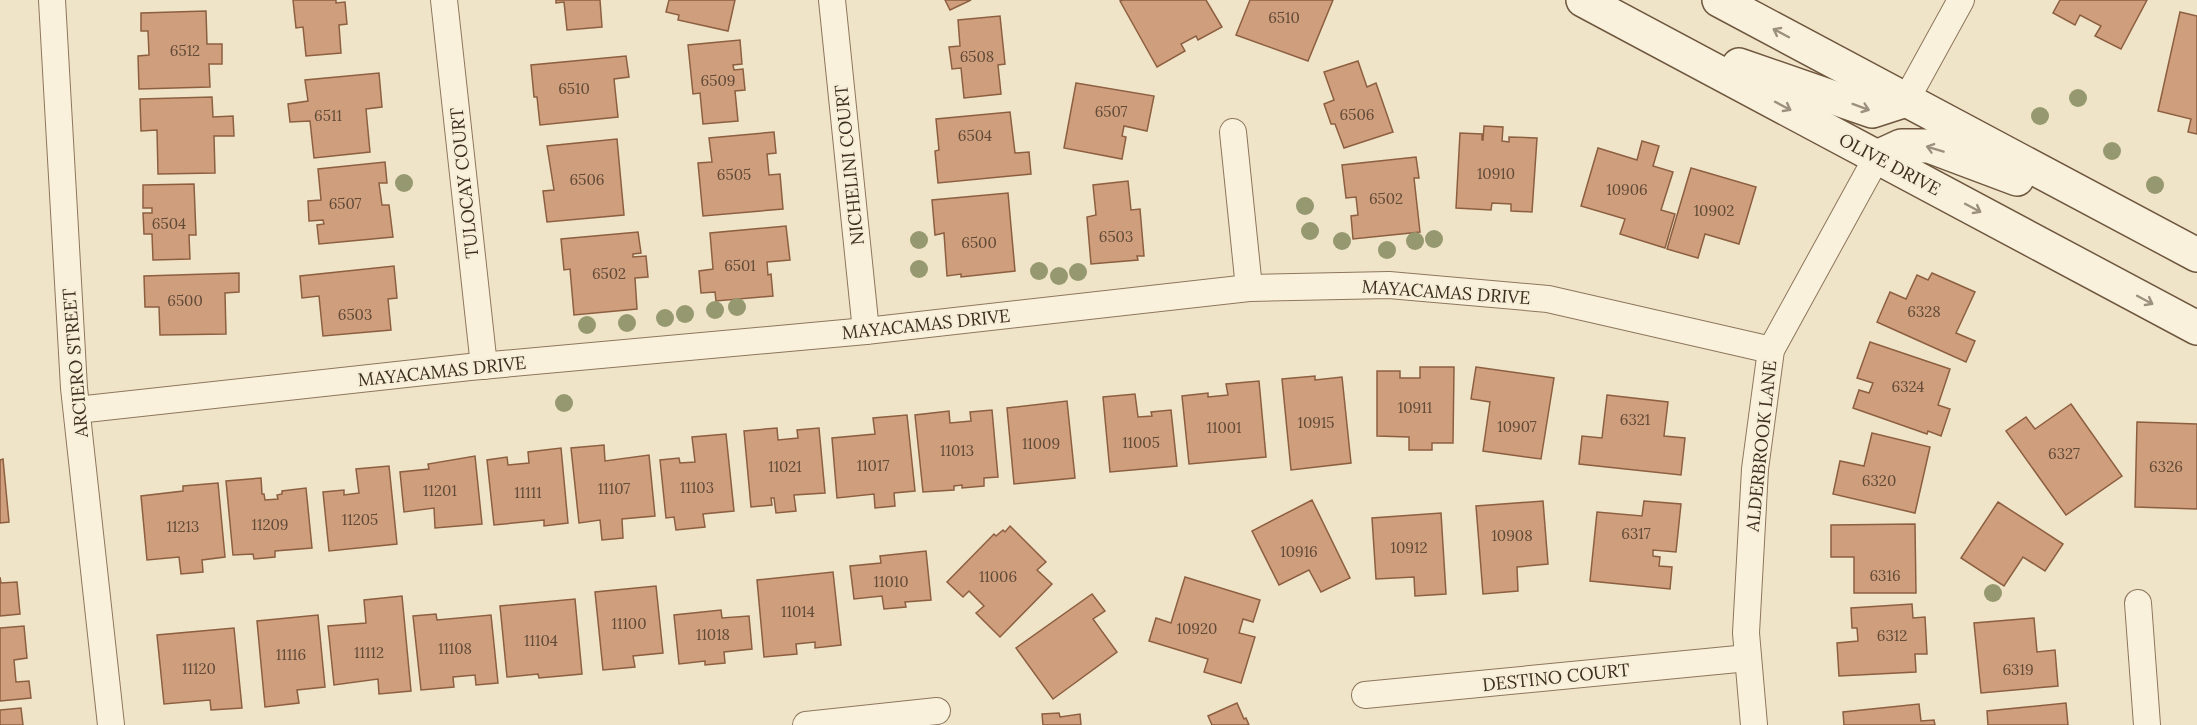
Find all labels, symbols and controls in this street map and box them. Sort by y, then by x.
house number: 6510 [1268,8,1300,27]
one-way arrow [1772,27,1790,38]
house number: 6512 [170,41,200,60]
house number: 6508 [960,47,994,66]
house number: 6509 [701,71,735,90]
house number: 6510 [558,79,590,98]
street label: NICHELINI COURT [829,83,869,246]
one-way arrow [1773,101,1791,113]
house number: 6507 [1095,102,1127,121]
one-way arrow [1851,102,1870,113]
house number: 6506 [1340,105,1374,124]
house number: 6511 [314,106,342,125]
street label: TULOCAY COURT [445,106,483,260]
house number: 6504 [958,126,992,145]
street label: OLIVE DRIVE [1835,128,1945,200]
one-way arrow [1926,143,1945,154]
house number: 10910 [1477,164,1515,183]
house number: 6505 [717,165,751,184]
house number: 6506 [570,170,604,189]
house number: 10906 [1606,180,1648,199]
house number: 6502 [1369,189,1403,208]
house number: 6507 [329,194,361,213]
house number: 10902 [1694,201,1734,220]
one-way arrow [1964,203,1982,214]
house number: 6504 [152,214,186,233]
house number: 6503 [1099,227,1133,246]
house number: 6500 [961,233,997,252]
house number: 6501 [724,256,756,275]
house number: 6502 [592,264,626,283]
street label: MAYACAMAS DRIVE [1361,275,1531,309]
street label: ARCIERO STREET [57,287,93,440]
house number: 6500 [167,291,203,310]
one-way arrow [2136,295,2154,306]
house number: 6328 [1907,302,1941,321]
street label: MAYACAMAS DRIVE [841,304,1011,344]
house number: 6503 [338,305,372,324]
street label: MAYACAMAS DRIVE [357,351,527,391]
street label: ALDERBROOK LANE [1740,359,1781,534]
house number: 6324 [1892,377,1924,396]
house number: 10911 [1398,398,1432,417]
house number: 6321 [1620,410,1650,429]
house number: 10915 [1297,413,1335,432]
house number: 10907 [1497,417,1537,436]
house number: 11001 [1206,418,1242,437]
house number: 11005 [1122,433,1160,452]
house number: 11009 [1022,434,1060,453]
house number: 11013 [940,441,974,460]
house number: 6327 [2048,444,2080,463]
house number: 11017 [857,456,889,475]
house number: 11021 [768,457,802,476]
house number: 6326 [2149,457,2183,476]
house number: 6320 [1862,471,1896,490]
house number: 11103 [680,478,714,497]
house number: 11107 [598,479,630,498]
house number: 11201 [423,481,457,500]
house number: 11111 [514,483,542,502]
house number: 11205 [342,510,378,529]
house number: 11209 [252,515,288,534]
house number: 11213 [167,517,199,536]
house number: 6317 [1621,524,1651,543]
house number: 10908 [1491,526,1533,545]
house number: 10912 [1391,538,1427,557]
house number: 10916 [1280,542,1318,561]
house number: 6316 [1869,566,1901,585]
house number: 11006 [979,567,1017,586]
house number: 11010 [873,572,909,591]
house number: 11014 [781,602,815,621]
house number: 11100 [611,614,647,633]
house number: 10920 [1177,619,1217,638]
house number: 11018 [696,625,730,644]
house number: 6312 [1877,626,1907,645]
house number: 11104 [524,631,558,650]
house number: 11108 [438,639,472,658]
house number: 11112 [354,643,384,662]
house number: 11116 [276,645,306,664]
street label: DESTINO COURT [1481,658,1631,696]
house number: 11120 [182,659,216,678]
house number: 6319 [2002,660,2034,679]

